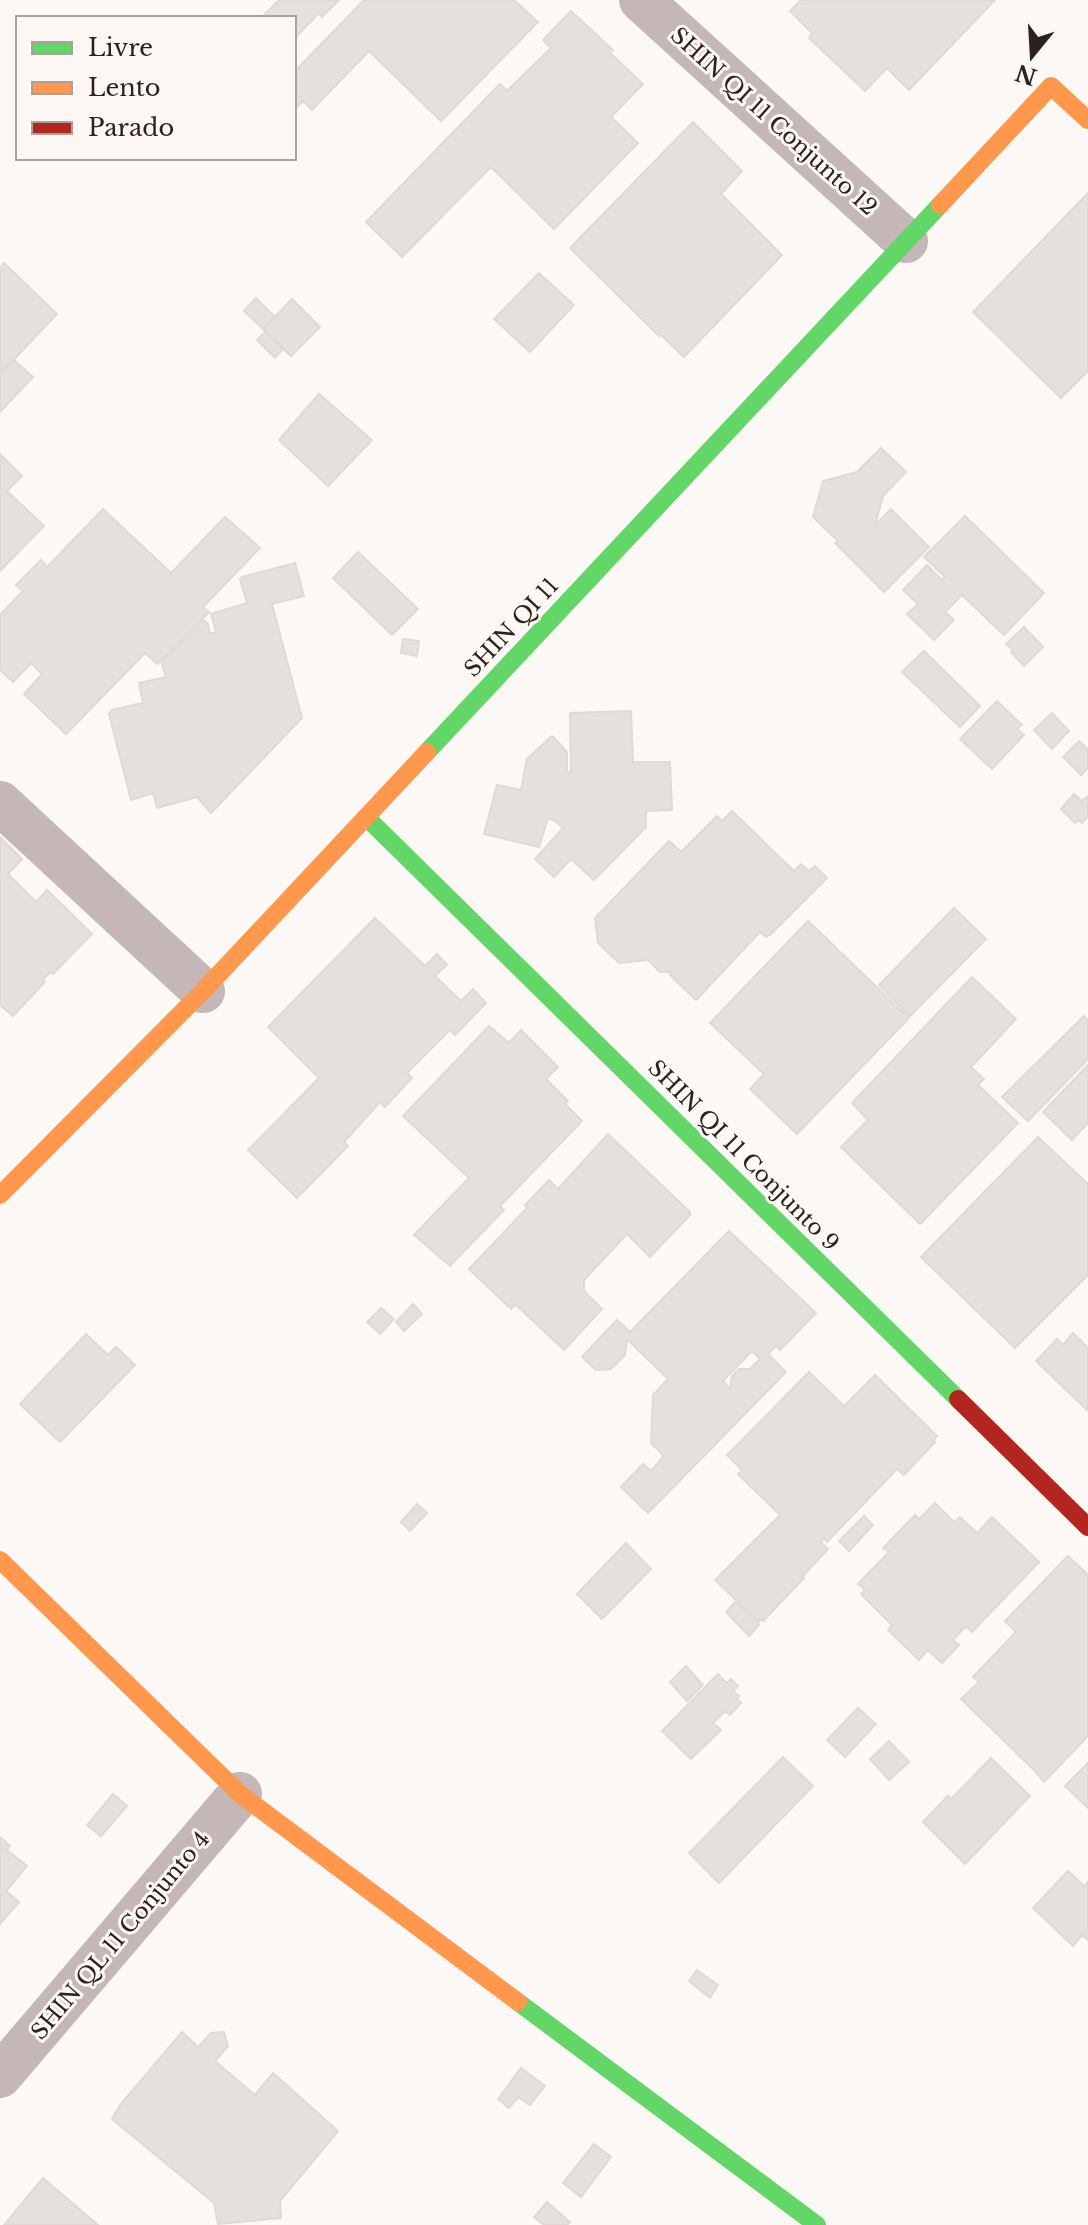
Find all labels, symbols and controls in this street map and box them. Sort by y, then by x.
legend [16,16,296,160]
north arrow [992,16,1072,96]
street label: SHIN QI 11 Conjunto 12 [665,22,882,221]
text: Livre [88,33,153,62]
text: N [1012,58,1040,91]
text: Lento [88,73,161,102]
text: Parado [88,113,174,142]
street label: SHIN QI 11 [459,572,564,682]
street label: SHIN QI 11 Conjunto 9 [643,1054,845,1256]
street label: SHIN QL 11 Conjunto 4 [25,1826,215,2045]

